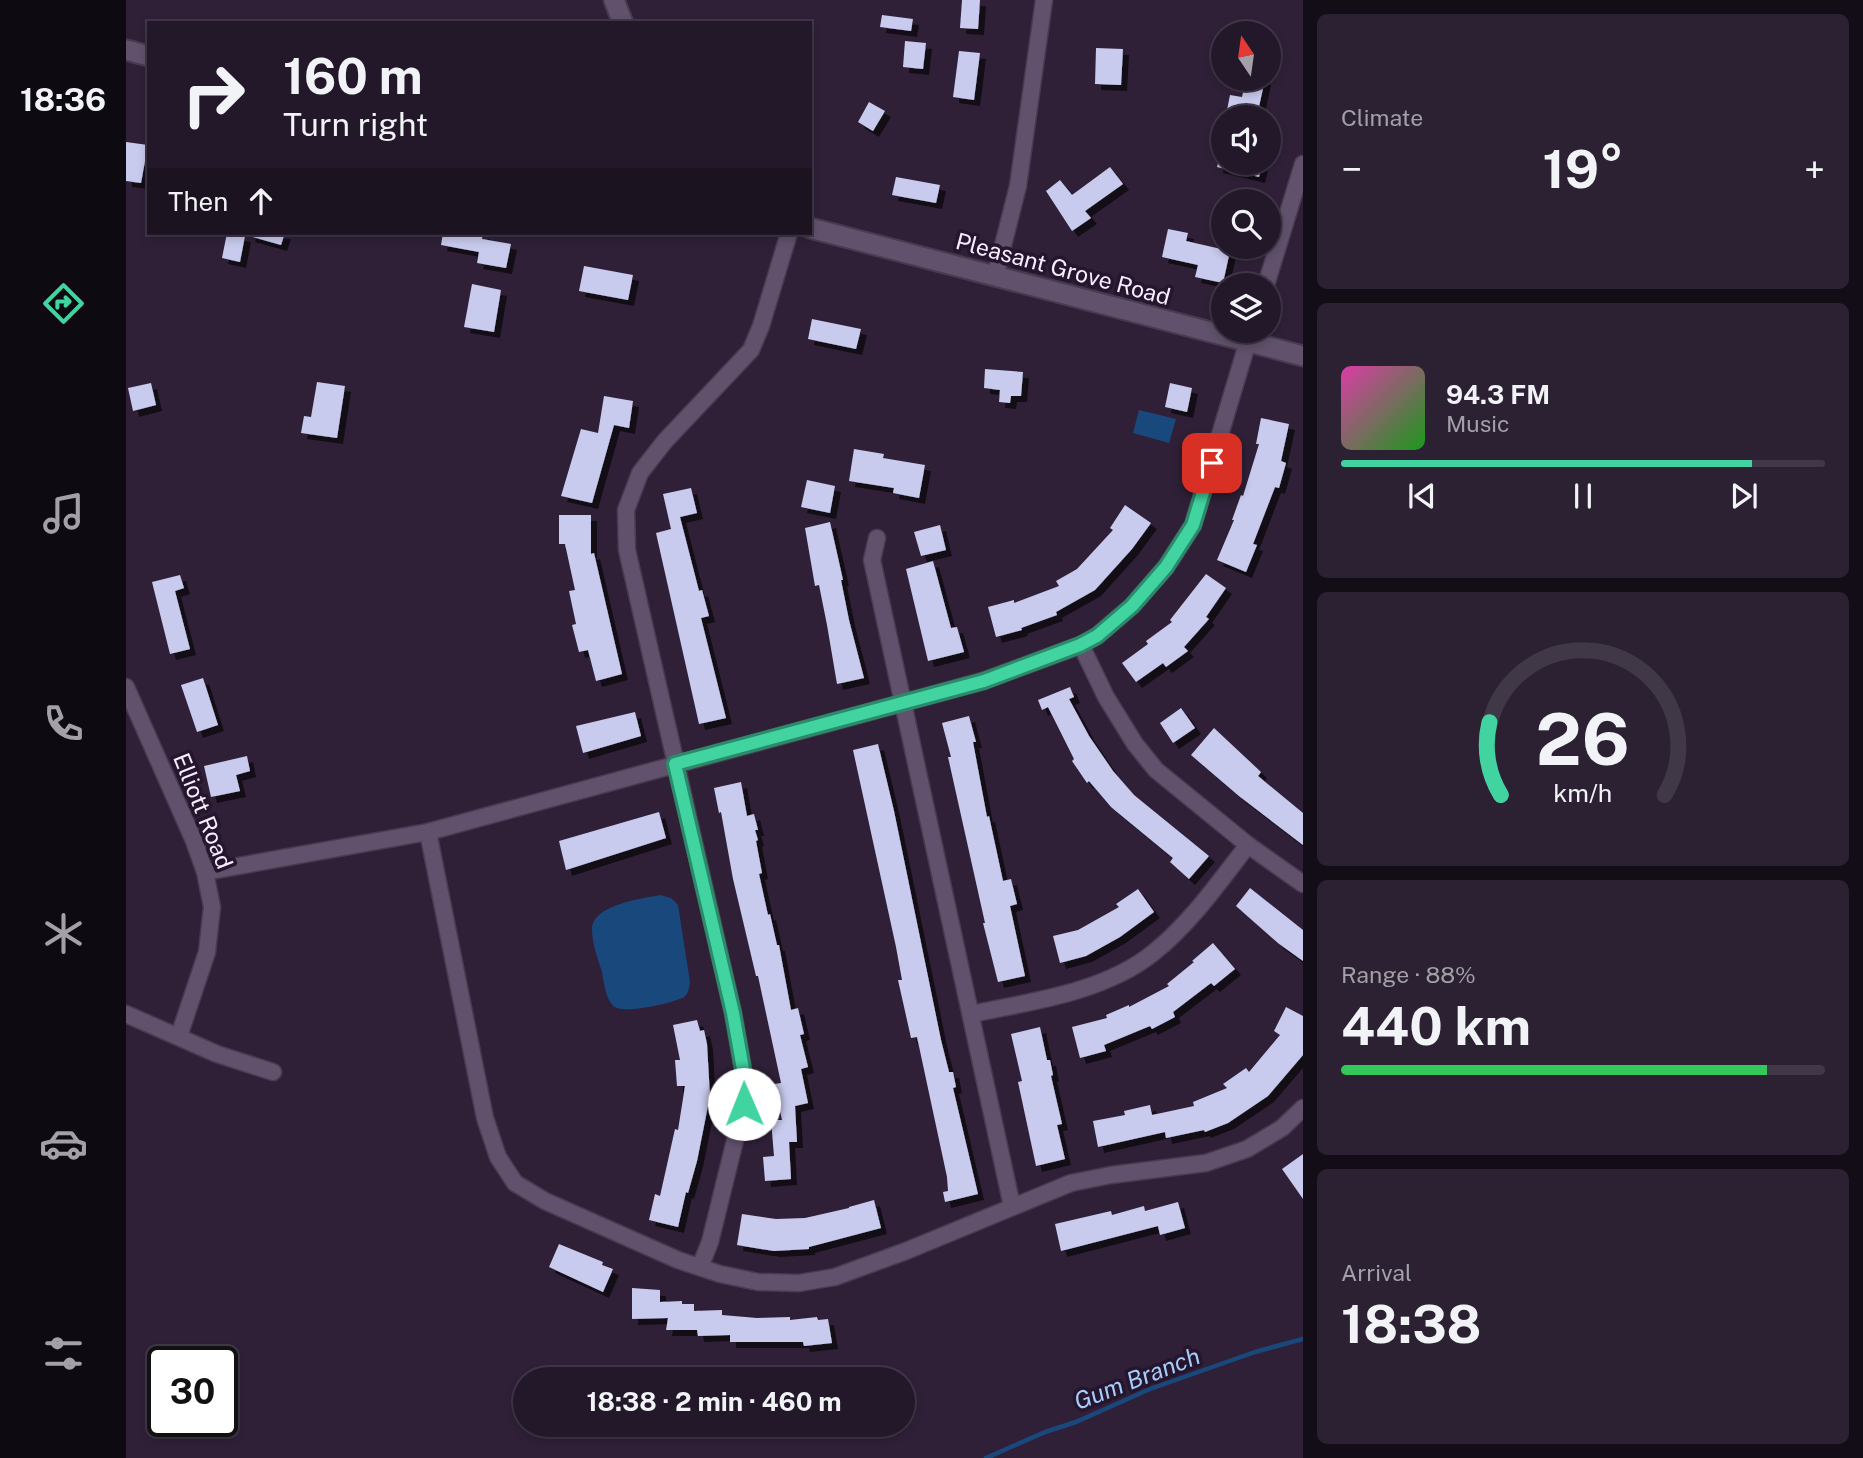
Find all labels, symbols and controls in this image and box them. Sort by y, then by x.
north arrow [1211,21,1281,91]
map controls [1211,21,1281,343]
text: 160 m [283,47,423,105]
icon: right [168,49,259,140]
text: 18:36 [20,81,106,118]
text: Climate [1341,104,1423,131]
button: sound [1211,105,1281,175]
text: Turn right [283,106,428,143]
text: 19° [1542,139,1624,200]
text: − [1341,147,1362,192]
text: + [1804,147,1825,192]
icon: ahead [242,182,280,220]
text: Then [168,186,228,217]
button: search [1211,189,1281,259]
street label: Pleasant Grove Road [953,227,1173,310]
button: layers [1211,273,1281,343]
icon: directions [39,279,88,328]
text: 94.3 FM [1446,379,1550,410]
text: Music [1446,410,1510,437]
pin [1182,433,1242,493]
icon: arrive [1193,444,1231,482]
icon: previous [1403,477,1441,515]
icon: pause [1564,477,1602,515]
icon: next [1725,477,1763,515]
icon: music [39,489,88,538]
text: 26 [1536,696,1630,781]
icon: phone [39,699,88,748]
street label: Elliott Road [168,749,239,873]
text: km/h [1554,778,1612,808]
icon: climate [39,909,88,958]
text: Range · 88% [1341,961,1476,988]
text: 440 km [1341,996,1531,1057]
position arrow [707,1067,781,1141]
icon: car [39,1119,88,1168]
text: Arrival [1341,1259,1412,1286]
text: 18:38 [1341,1294,1481,1355]
icon: filters [39,1329,88,1378]
water label: Gum Branch [1070,1341,1204,1415]
speed limit sign: 30 [147,1346,238,1437]
text: 18:38 · 2 min · 460 m [586,1386,842,1417]

